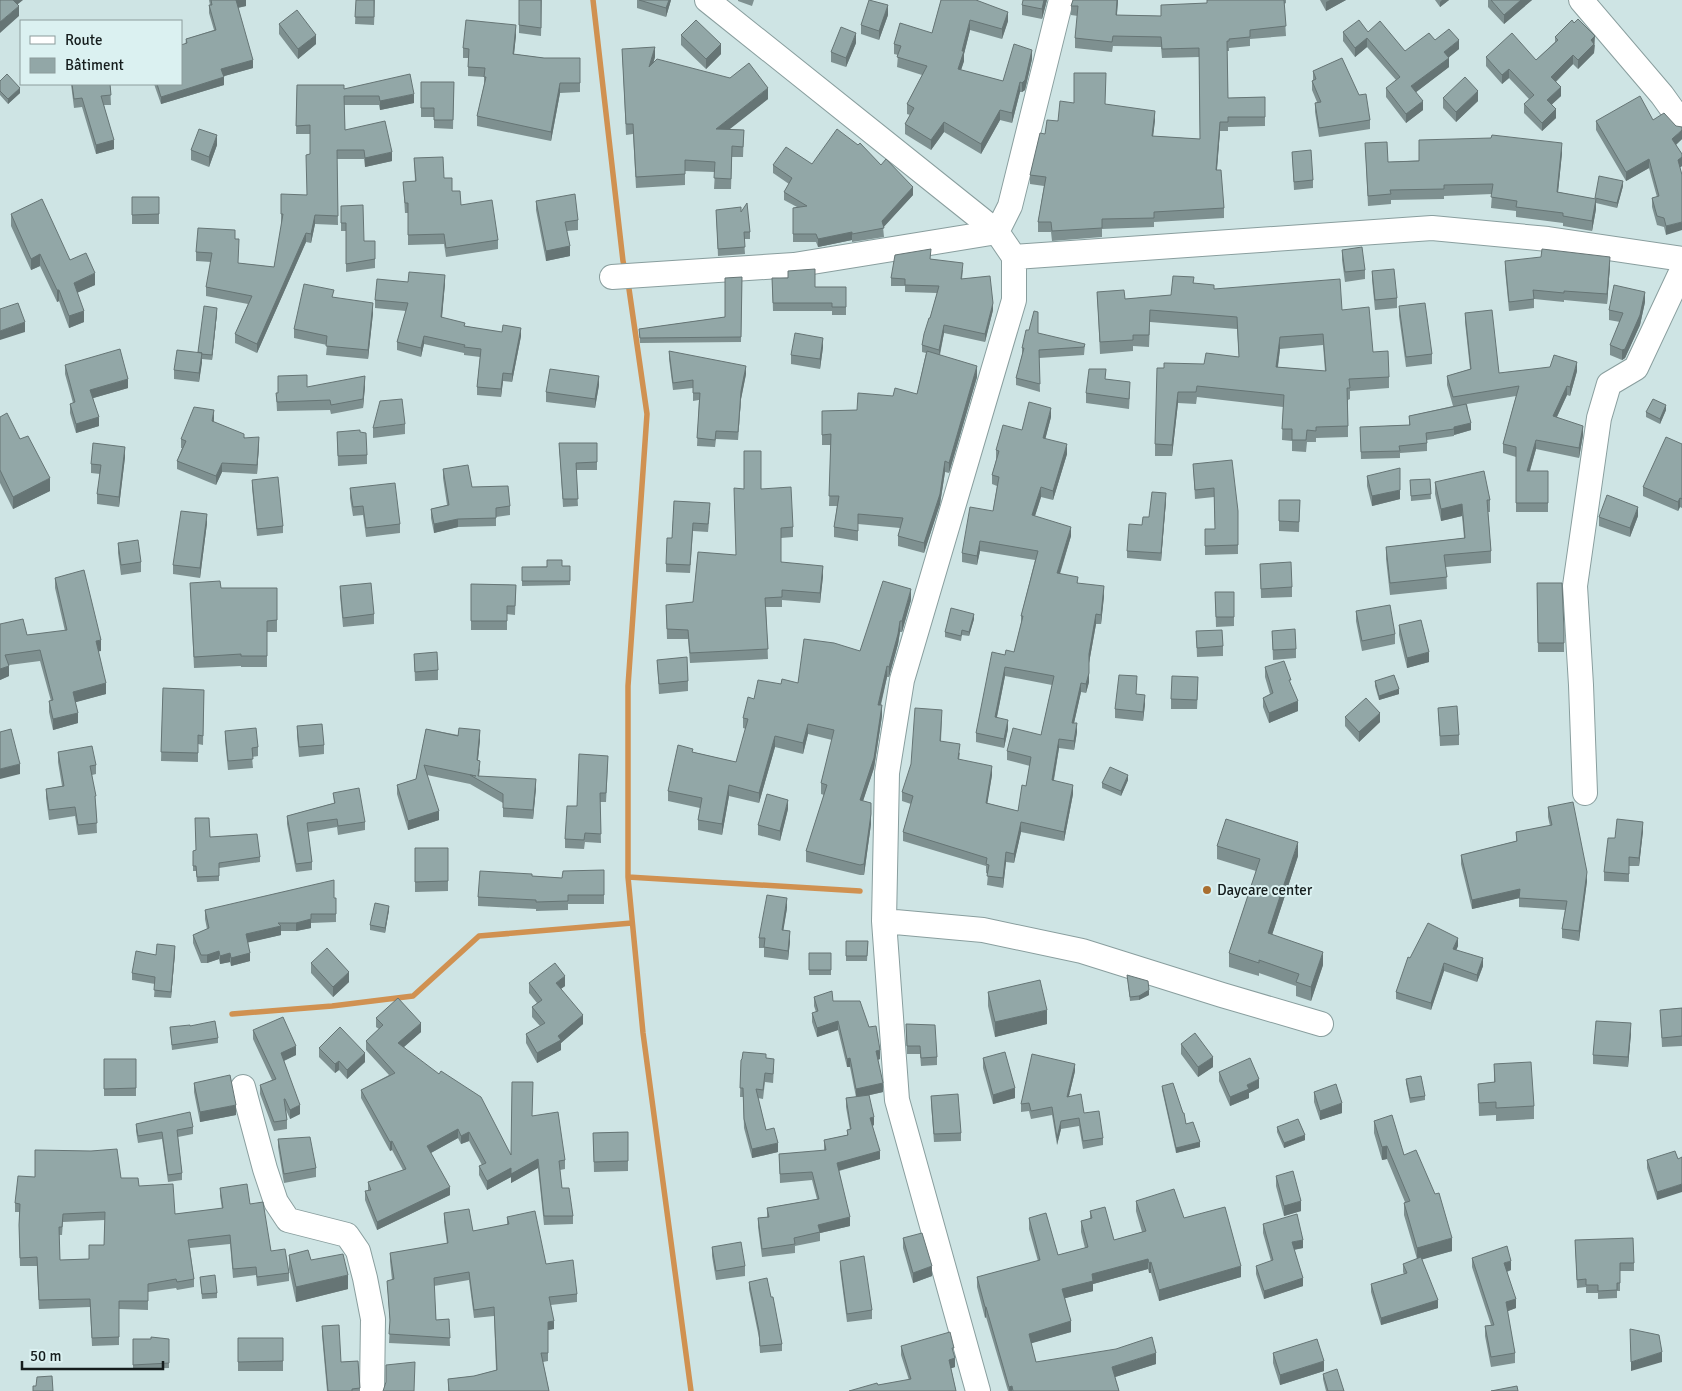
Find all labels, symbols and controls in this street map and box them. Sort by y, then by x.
legend [20,20,182,85]
text: Route [65,31,102,49]
text: Bâtiment [65,56,124,74]
place label: Daycare center [1217,881,1313,899]
marker: Daycare center [1201,884,1213,896]
scale bar [22,1338,164,1370]
text: 50 m [30,1347,61,1365]

